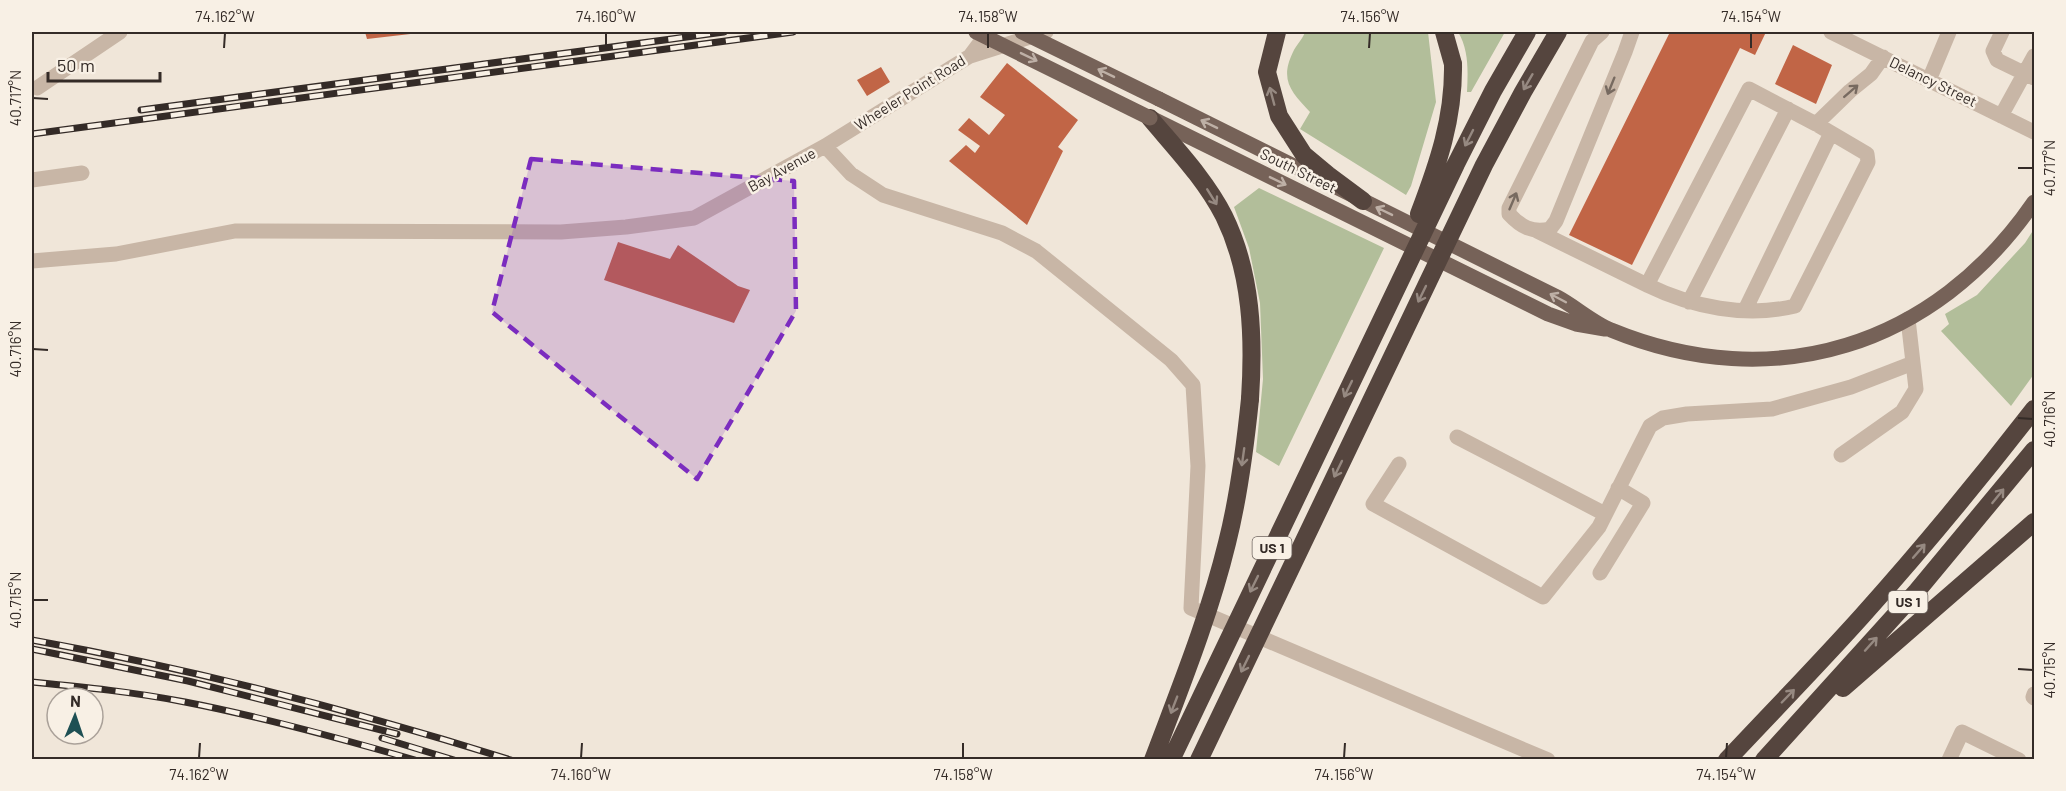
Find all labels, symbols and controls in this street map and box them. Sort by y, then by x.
text: 74.162°W [195,7,255,25]
text: 74.160°W [576,7,636,25]
text: 74.158°W [958,7,1018,25]
text: 74.156°W [1340,7,1400,25]
text: 74.154°W [1721,7,1781,25]
scale bar [48,45,160,83]
street label: Wheeler Point Road [851,51,968,134]
one-way arrow [1019,52,1037,64]
street label: Delancy Street [1887,52,1980,110]
text: 50 m [57,54,95,76]
one-way arrow [1098,67,1116,79]
text: 40.717°N [6,70,24,126]
one-way arrow [1522,73,1534,90]
one-way arrow [1605,77,1616,95]
one-way arrow [1843,84,1858,98]
one-way arrow [1266,87,1278,106]
one-way arrow [1200,118,1218,130]
one-way arrow [1462,129,1474,147]
text: 40.717°N [2040,140,2058,196]
street label: Bay Avenue [745,143,818,195]
street label: South Street [1257,144,1339,196]
one-way arrow [1268,176,1286,187]
one-way arrow [1206,188,1218,204]
one-way arrow [1508,193,1519,211]
one-way arrow [1375,205,1393,216]
one-way arrow [1416,284,1428,302]
one-way arrow [1550,292,1567,304]
text: 40.716°N [6,321,24,377]
one-way arrow [1341,379,1353,397]
text: 40.716°N [2040,391,2058,447]
one-way arrow [1238,447,1249,467]
one-way arrow [1332,460,1343,478]
one-way arrow [1991,489,2005,504]
road number: US 1 [1252,537,1292,559]
one-way arrow [1912,543,1925,559]
text: 40.715°N [6,572,24,628]
one-way arrow [1248,574,1260,592]
road number: US 1 [1888,591,1928,613]
one-way arrow [1864,637,1878,652]
text: 40.715°N [2040,642,2058,698]
one-way arrow [1238,655,1250,673]
north arrow [45,686,105,746]
one-way arrow [1780,688,1795,703]
text: N [70,691,81,710]
one-way arrow [1167,695,1178,714]
text: 74.162°W [169,765,229,783]
text: 74.160°W [551,765,611,783]
text: 74.158°W [933,765,993,783]
text: 74.156°W [1314,765,1374,783]
text: 74.154°W [1696,765,1756,783]

